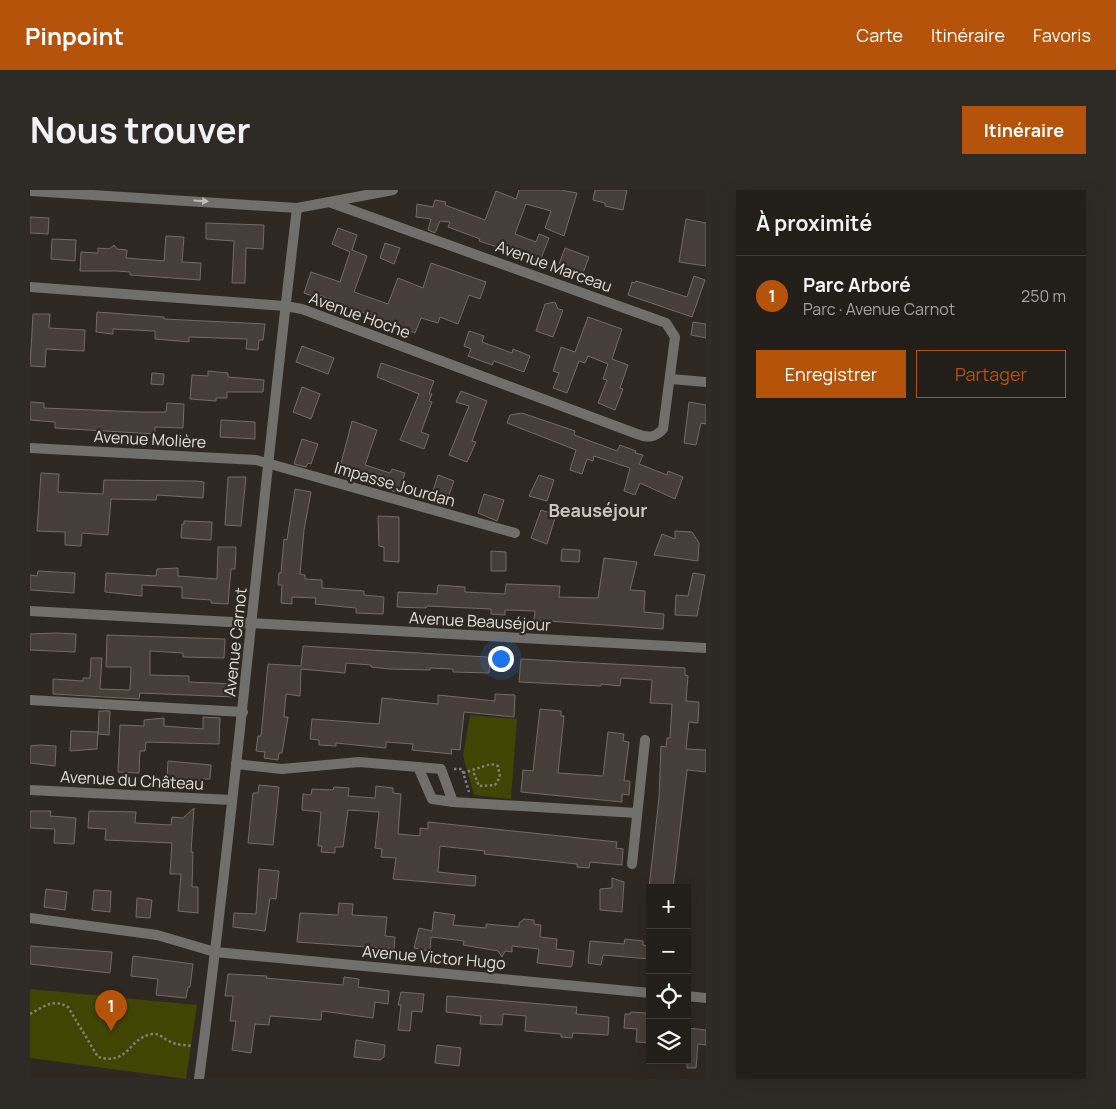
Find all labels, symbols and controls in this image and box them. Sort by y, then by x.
text: Pinpoint [25,19,124,52]
text: Carte [856,23,903,47]
text: Itinéraire [931,23,1005,47]
text: Favoris [1033,23,1091,47]
text: Nous trouver [30,106,251,154]
button: Itinéraire [962,106,1086,154]
one-way arrow [193,197,209,205]
text: À proximité [756,209,872,237]
street label: Avenue Marceau [493,235,615,297]
text: Parc Arboré [803,272,911,298]
text: 1 [768,285,776,307]
text: 250 m [1021,285,1066,307]
street label: Avenue Hoche [306,287,414,343]
text: Parc · Avenue Carnot [803,298,955,320]
button: Enregistrer [756,350,906,398]
button: Partager [916,350,1066,398]
street label: Avenue Molière [93,425,207,453]
street label: Impasse Jourdan [332,456,458,512]
district label: Beauséjour [549,498,647,522]
street label: Avenue Carnot [218,586,252,698]
street label: Avenue Beauséjour [409,606,552,636]
your location [488,646,514,672]
street label: Avenue du Château [60,765,204,795]
map controls [646,884,691,1064]
button: + [646,884,691,929]
button: − [646,929,691,974]
street label: Avenue Victor Hugo [361,940,507,974]
button: locate [646,974,691,1019]
pin: 1 [95,990,127,1031]
button: layers [646,1019,691,1064]

